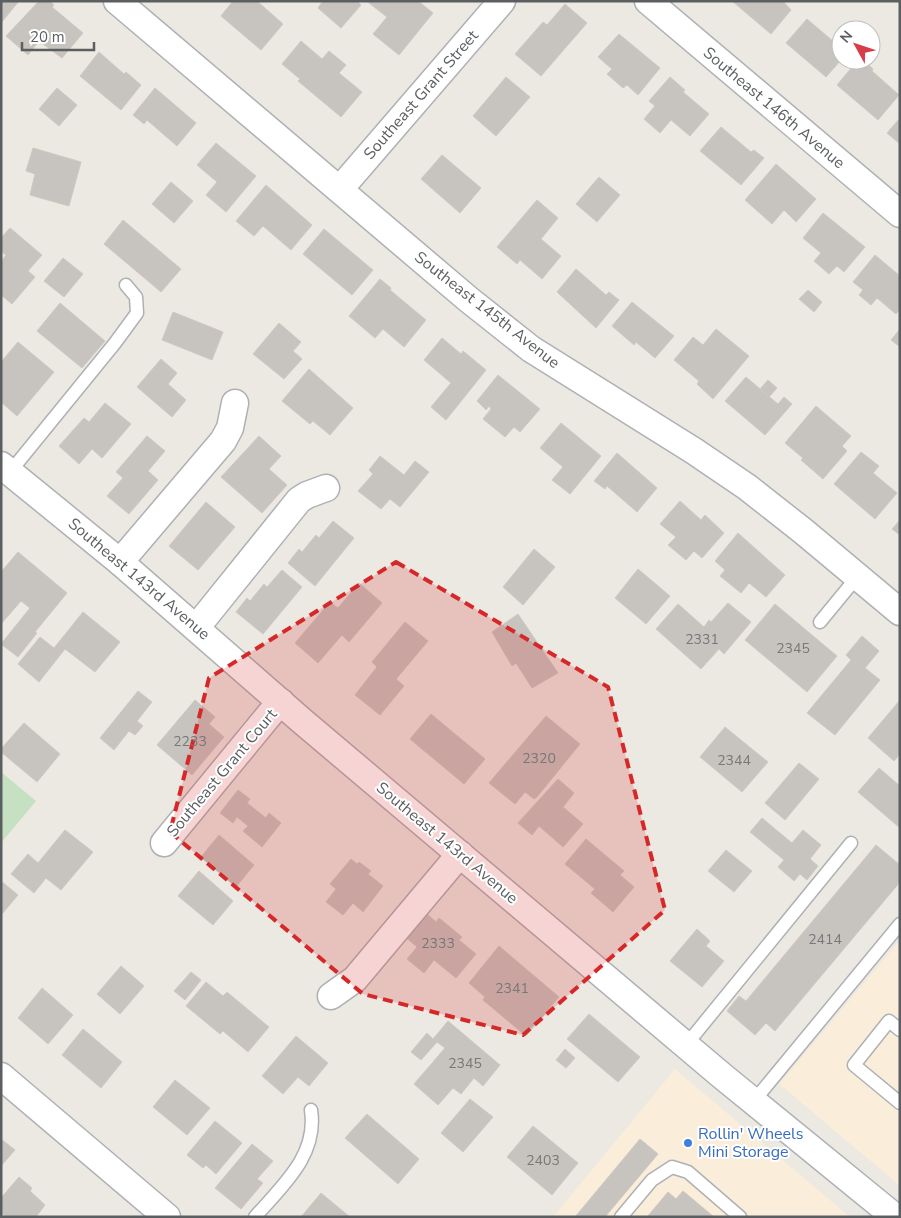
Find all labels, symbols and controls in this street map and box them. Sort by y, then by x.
scale bar [22,20,95,52]
north arrow [831,20,881,70]
street label: Southeast Grant Street [359,25,484,164]
text: 20 m [30,27,65,47]
text: N [836,27,857,47]
street label: Southeast 146th Avenue [698,42,850,174]
street label: Southeast 145th Avenue [410,246,564,374]
street label: Southeast 143rd Avenue [63,513,215,645]
house number: 2331 [685,630,719,649]
house number: 2345 [776,639,810,658]
street label: Southeast Grant Court [162,704,282,842]
house number: 2233 [173,732,207,751]
house number: 2320 [522,749,556,768]
house number: 2344 [717,751,751,770]
street label: Southeast 143rd Avenue [371,777,523,909]
house number: 2414 [808,930,842,949]
house number: 2333 [421,934,455,953]
house number: 2341 [495,979,529,998]
house number: 2345 [448,1054,482,1073]
place label: Rollin' Wheels Mini Storage [698,1123,803,1163]
marker: Rollin' Wheels Mini Storage [682,1137,694,1149]
house number: 2403 [526,1151,560,1170]

